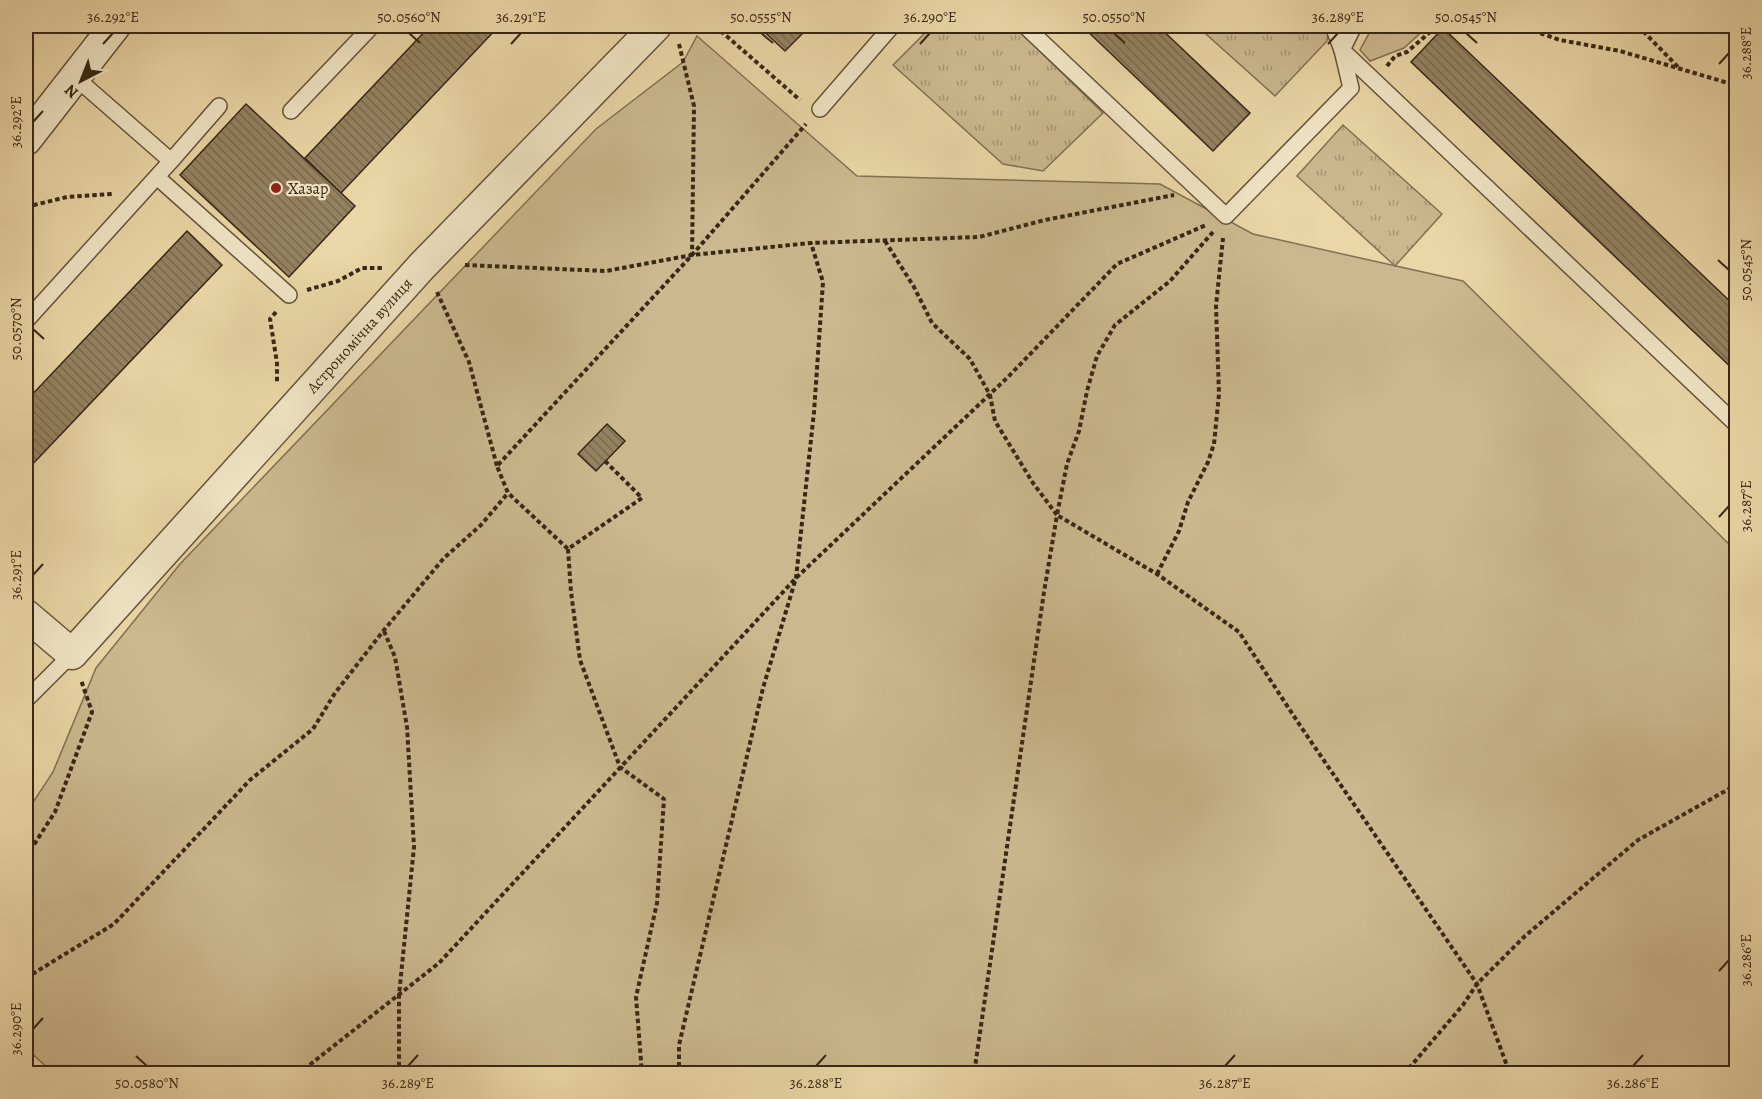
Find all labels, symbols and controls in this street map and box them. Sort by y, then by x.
text: 36.292°E [87,7,139,27]
text: 50.0560°N [377,7,441,27]
text: 36.291°E [496,7,546,27]
text: 50.0555°N [730,7,792,27]
text: 36.290°E [903,7,957,27]
text: 50.0550°N [1082,7,1146,27]
text: 36.289°E [1312,7,1364,27]
text: 50.0545°N [1435,7,1497,27]
text: 36.288°E [1736,27,1756,79]
north arrow [51,51,111,111]
text: N [60,79,83,103]
text: 36.292°E [6,96,26,148]
place label: Хазар [288,178,328,200]
marker: Хазар [269,181,283,195]
text: 50.0545°N [1736,239,1756,301]
street label: Астрономічна вулиця [301,273,418,399]
text: 50.0570°N [6,297,26,361]
text: 36.287°E [1736,480,1756,532]
text: 36.291°E [6,550,26,600]
text: 36.286°E [1736,934,1756,986]
text: 36.290°E [6,1002,26,1056]
text: 50.0580°N [115,1073,179,1093]
text: 36.289°E [382,1073,434,1093]
text: 36.288°E [790,1073,842,1093]
text: 36.287°E [1199,1073,1251,1093]
text: 36.286°E [1607,1073,1659,1093]

